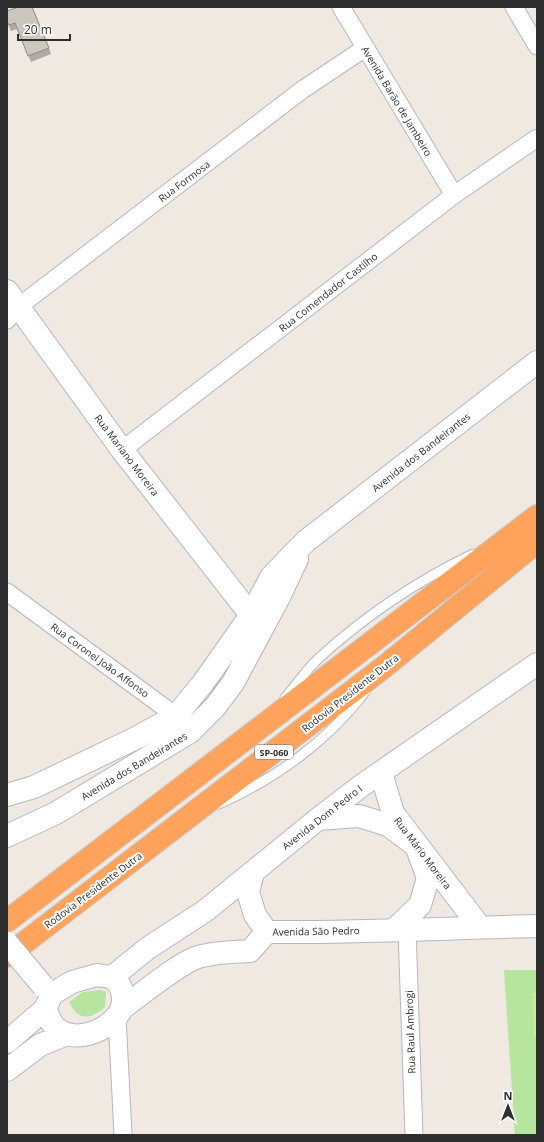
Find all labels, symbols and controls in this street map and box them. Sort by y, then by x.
scale bar [18,16,70,42]
text: 20 m [24,21,52,38]
street label: Avenida Barão de Jambeiro [358,43,436,159]
street label: Rua Formosa [155,157,213,205]
street label: Rua Comendador Castilho [276,249,380,335]
street label: Avenida dos Bandeirantes [369,409,473,495]
street label: Rua Mariano Moreira [92,411,162,499]
street label: Rua Coronel João Affonso [48,619,152,701]
street label: Rodovia Presidente Dutra [299,651,401,735]
street label: Avenida dos Bandeirantes [78,729,190,803]
road number: SP-060 [255,745,293,759]
street label: Avenida Dom Pedro I [279,781,365,853]
street label: Rua Mário Moreira [391,814,455,892]
street label: Rodovia Presidente Dutra [41,849,145,931]
street label: Avenida São Pedro [272,923,360,939]
street label: Rua Raul Ambrogi [402,990,418,1074]
north arrow [488,1086,528,1126]
text: N [504,1088,512,1103]

